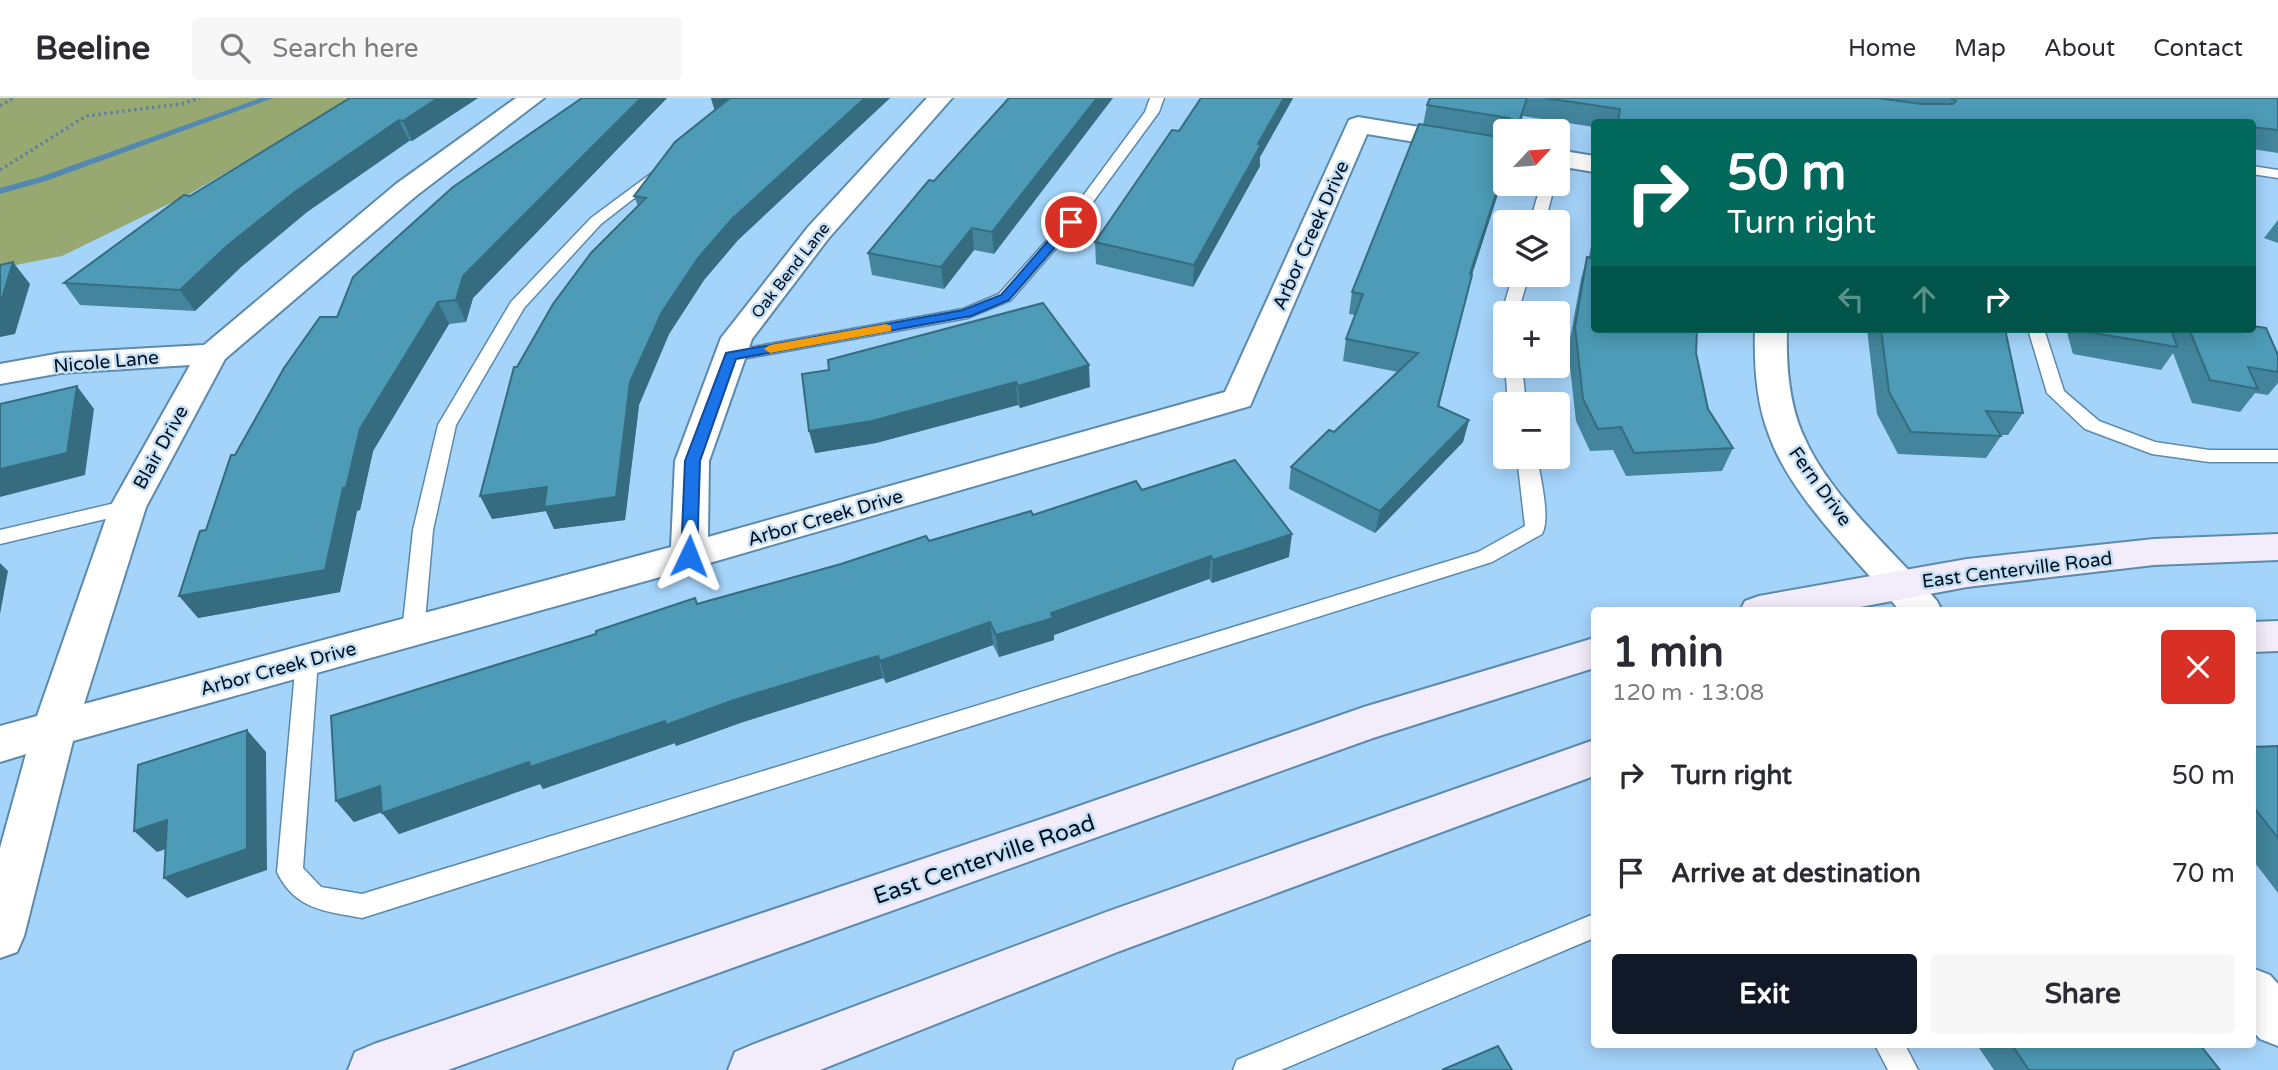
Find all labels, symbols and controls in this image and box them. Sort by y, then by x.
search box [192,17,682,80]
text: Beeline [35,29,150,68]
icon: search [216,29,254,67]
text: Search here [272,33,418,64]
text: Home [1848,34,1916,63]
text: Map [1954,34,2006,63]
text: About [2044,34,2115,63]
text: Contact [2153,34,2243,63]
north arrow [1493,119,1570,196]
map controls [1493,119,1570,469]
text: 50 m [1727,144,1846,203]
icon: right [1612,147,1703,238]
street label: Arbor Creek Drive [1268,157,1354,313]
pin [1041,192,1101,252]
icon: arrive [1052,203,1090,241]
text: Turn right [1727,204,1876,242]
button: layers [1493,210,1570,287]
street label: Oak Bend Lane [747,219,834,322]
icon: left [1832,280,1870,318]
icon: ahead [1905,280,1943,318]
icon: right [1978,280,2016,318]
button: + [1493,301,1570,378]
street label: Nicole Lane [52,346,160,378]
button: − [1493,392,1570,469]
street label: Blair Drive [129,402,193,493]
street label: Fern Drive [1784,443,1856,530]
street label: Arbor Creek Drive [745,485,906,551]
position arrow [652,519,726,593]
street label: East Centerville Road [1921,547,2114,593]
text: 1 min [1612,627,1724,678]
button: close [2161,630,2235,704]
street label: Arbor Creek Drive [198,638,359,700]
text: 120 m · 13:08 [1612,679,1764,707]
icon: right [1612,756,1650,794]
text: Turn right [1671,760,1792,791]
text: 50 m [2172,760,2235,791]
street label: East Centerville Road [870,809,1099,911]
icon: arrive [1612,854,1650,892]
text: Arrive at destination [1671,858,1921,889]
text: 70 m [2172,858,2235,889]
button: Exit [1612,954,1917,1034]
button: Share [1931,954,2235,1034]

